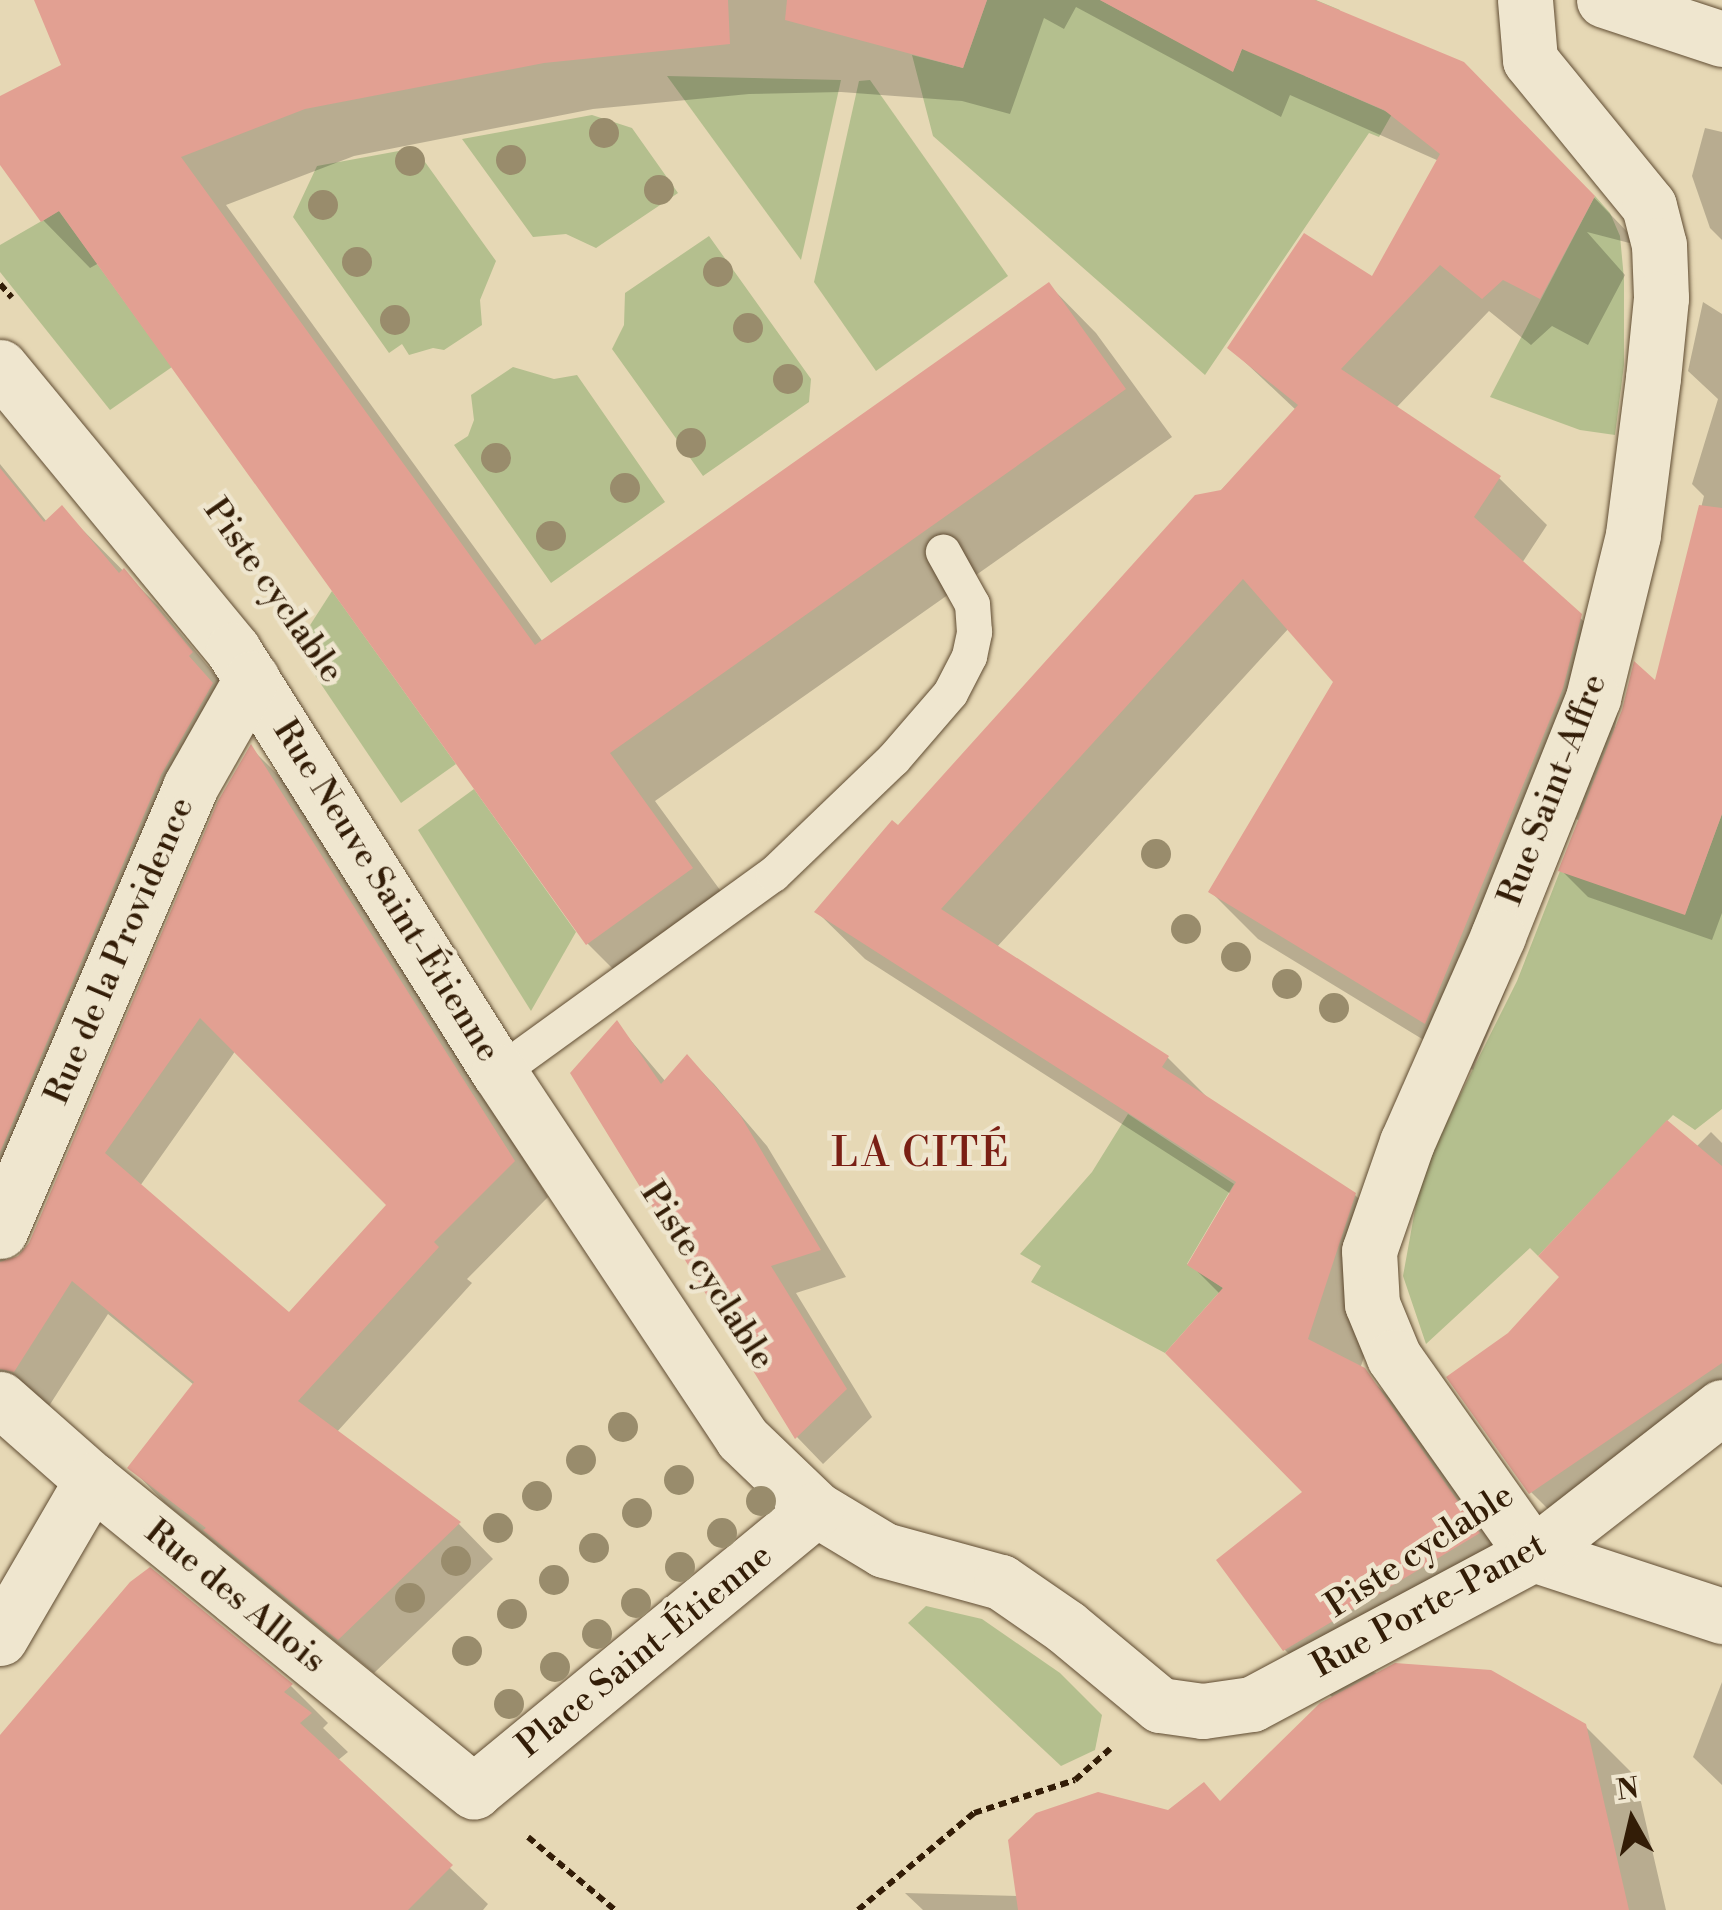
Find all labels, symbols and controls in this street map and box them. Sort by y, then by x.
street label: Piste cyclable [194,491,352,691]
street label: Rue Saint-Affre [1490,668,1616,912]
street label: Rue Neuve Saint-Étienne [263,712,509,1070]
street label: Rue de la Providence [36,791,204,1111]
district label: LA CITÉ [831,1130,1011,1178]
street label: Piste cyclable [631,1174,783,1378]
street label: Piste cyclable [1318,1475,1522,1627]
street label: Rue des Allois [136,1511,334,1683]
street label: Rue Porte-Panet [1305,1524,1553,1688]
street label: Place Saint-Étienne [509,1535,781,1767]
north arrow [1582,1770,1682,1870]
text: N [1614,1771,1641,1809]

